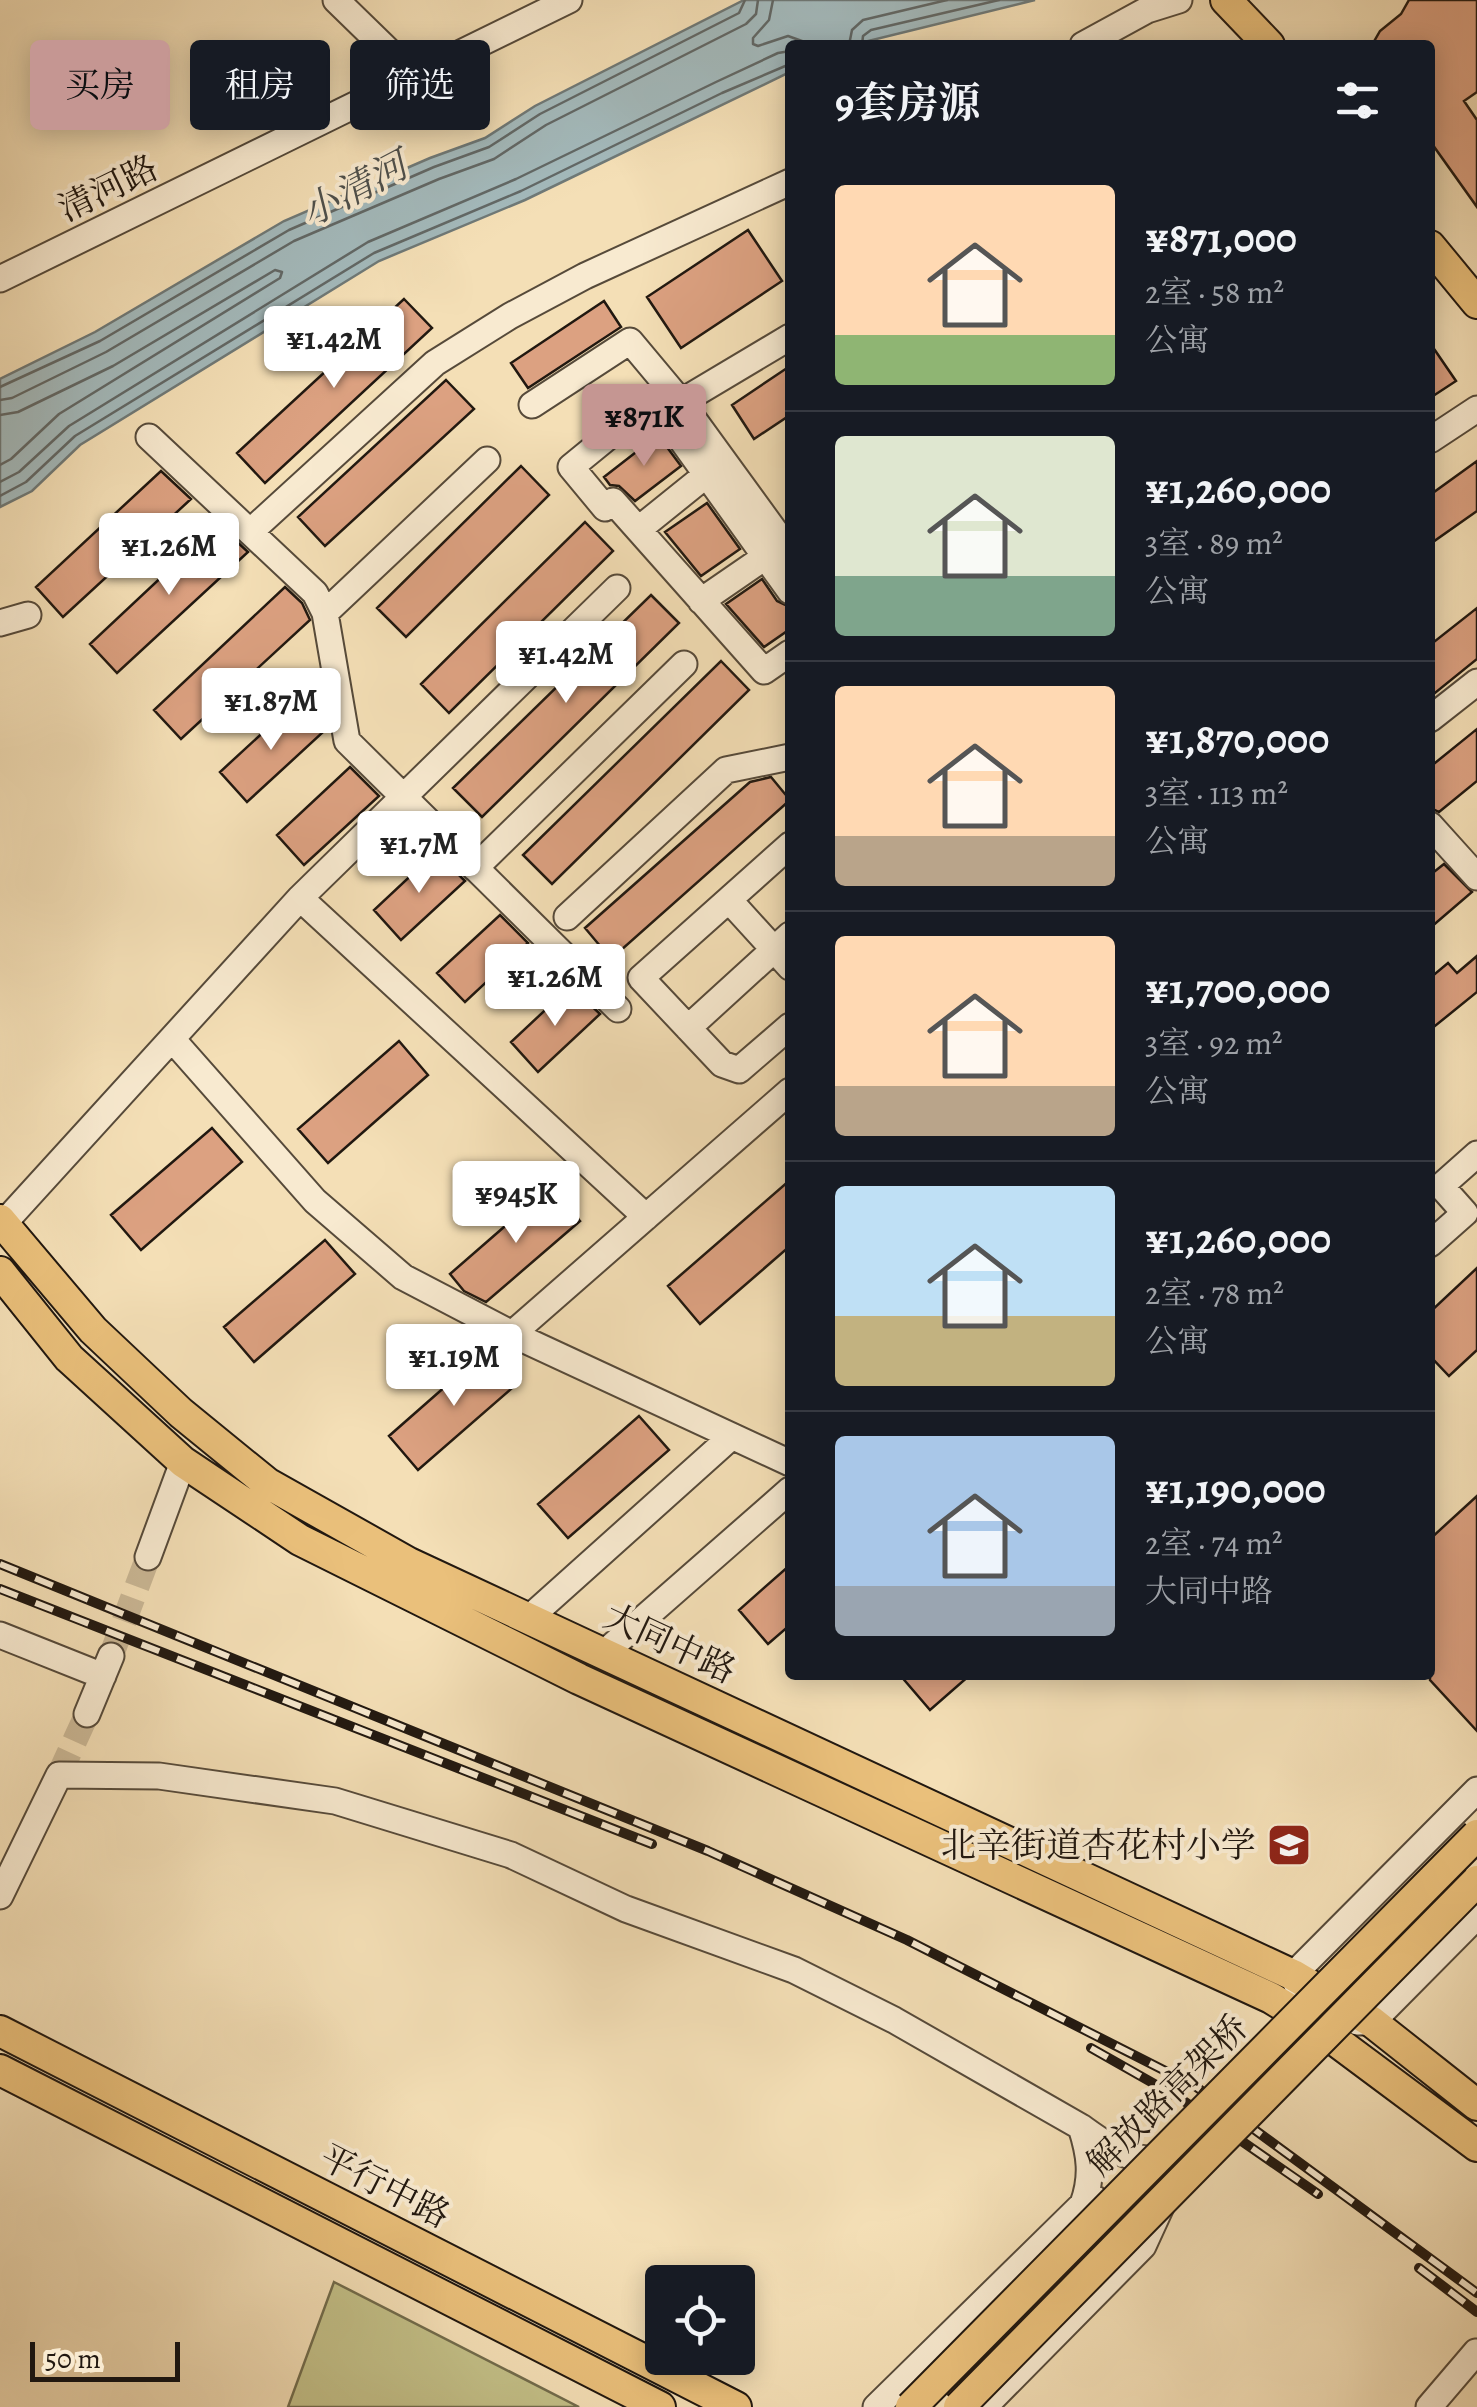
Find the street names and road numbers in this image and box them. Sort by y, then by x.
street label: 清河路 [50,143,166,233]
street label: 大同中路 [596,1592,744,1694]
street label: 解放路高架桥 [1076,2004,1258,2186]
street label: 平行中路 [312,2133,458,2239]

